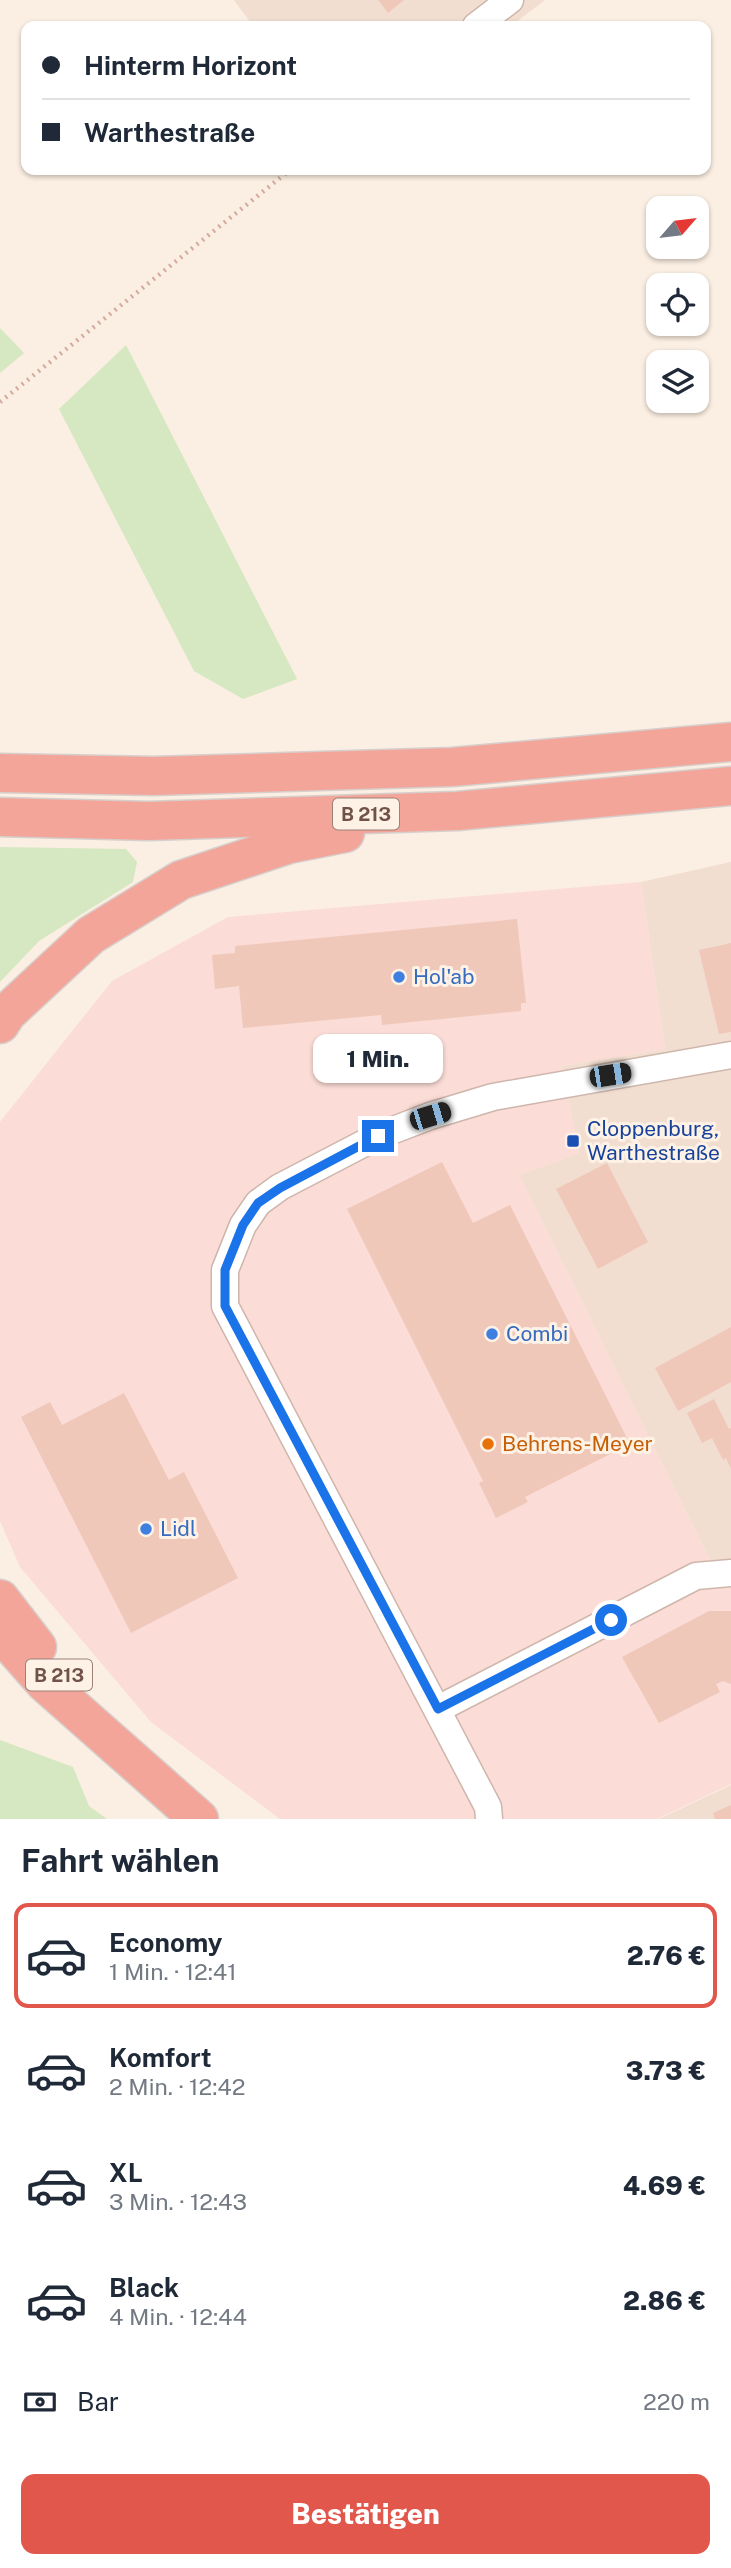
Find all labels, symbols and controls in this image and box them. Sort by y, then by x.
text: Hinterm Horizont [84,50,297,81]
text: Warthestraße [84,117,255,148]
north arrow [646,196,709,259]
map controls [646,196,709,413]
button: locate [646,273,709,336]
button: layers [646,350,709,413]
road number: B 213 [333,799,399,830]
place label: Hol'ab [413,964,474,989]
marker: Hol'ab [391,969,407,985]
callout: 1 Min. [313,1034,443,1084]
text: 1 Min. [346,1045,410,1072]
car [588,1061,633,1089]
car [407,1100,454,1132]
place label: Cloppenburg, Warthestraße [587,1116,720,1165]
route end [362,1120,394,1152]
marker: Cloppenburg, Warthestraße [565,1133,581,1149]
place label: Combi [506,1321,568,1346]
marker: Combi [484,1326,500,1342]
place label: Behrens-Meyer [502,1431,653,1456]
marker: Behrens-Meyer [480,1436,496,1452]
place label: Lidl [160,1516,196,1541]
marker: Lidl [138,1521,154,1537]
route start [595,1604,627,1636]
road number: B 213 [26,1660,92,1690]
text: Fahrt wählen [21,1842,220,1879]
icon: car [25,1924,88,1987]
text: Economy [109,1927,222,1958]
text: 2.76 € [627,1940,706,1971]
text: 1 Min. · 12:41 [109,1958,237,1985]
icon: car [25,2039,88,2102]
text: Komfort [109,2042,211,2073]
text: 3.73 € [626,2055,706,2086]
text: 2 Min. · 12:42 [109,2073,245,2100]
icon: car [25,2154,88,2217]
text: XL [109,2157,143,2188]
text: 4.69 € [623,2170,706,2201]
text: 3 Min. · 12:43 [109,2188,247,2215]
icon: car [25,2269,88,2332]
text: Black [109,2272,179,2303]
text: 2.86 € [623,2285,706,2316]
text: 4 Min. · 12:44 [109,2303,247,2330]
icon: cash [21,2383,59,2421]
text: Bar [77,2386,119,2417]
text: 220 m [643,2388,710,2415]
button: Bestätigen [21,2474,710,2554]

